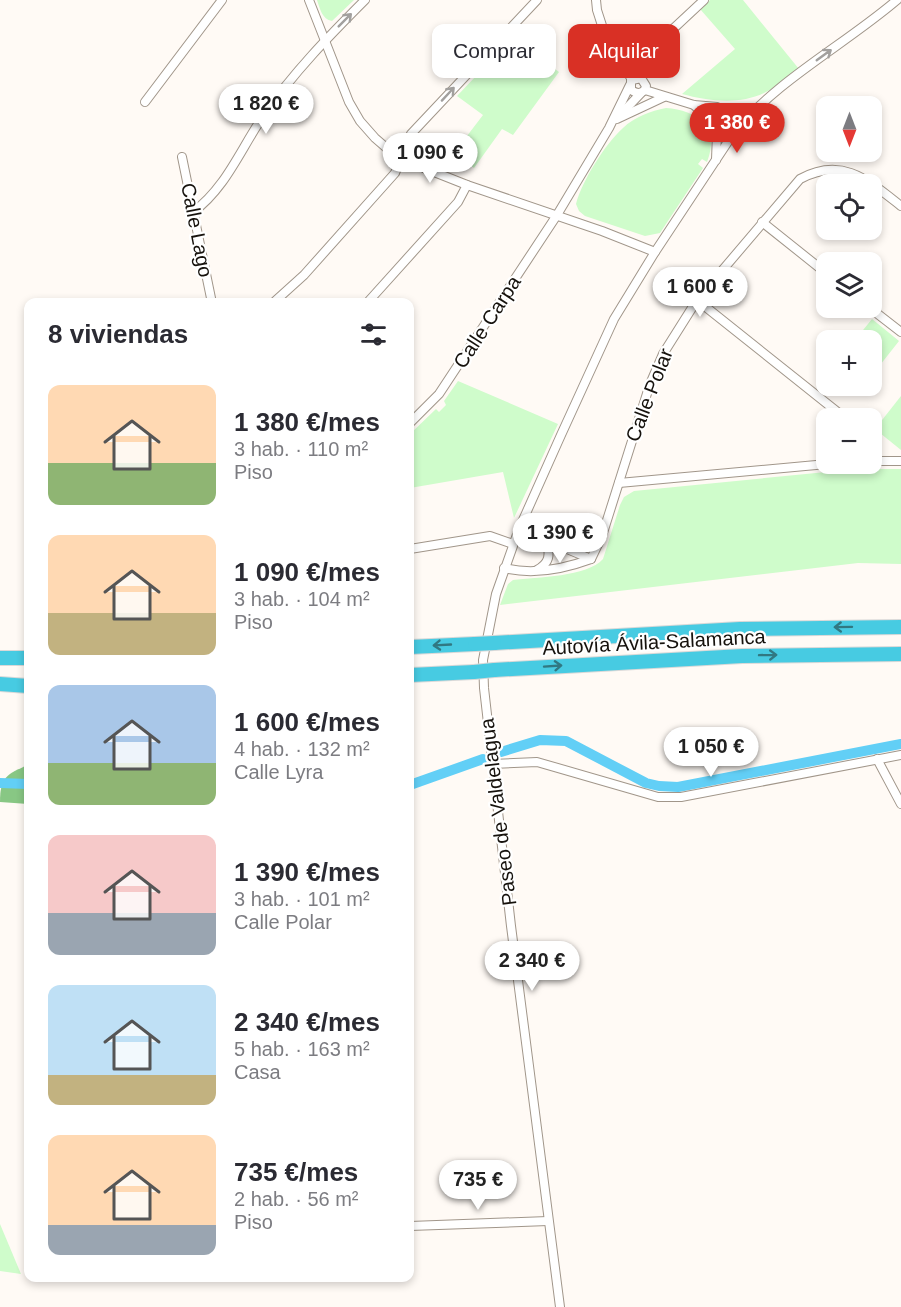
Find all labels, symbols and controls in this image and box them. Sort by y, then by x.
one-way arrow [337,13,352,28]
chip: Comprar [432,24,556,78]
chip: Alquilar [568,24,680,78]
one-way arrow [815,49,831,62]
pin: 1 820 € [211,84,321,135]
one-way arrow [441,87,455,102]
text: 1 820 € [233,92,299,114]
north arrow [816,96,882,162]
map controls [816,96,882,474]
pin: 1 380 € [682,103,792,154]
text: 1 380 € [704,111,770,133]
pin: 1 090 € [375,133,485,184]
text: 1 090 € [397,141,463,163]
button: locate [816,174,882,240]
street label: Calle Lago [177,181,217,279]
button: layers [816,252,882,318]
pin: 1 600 € [645,267,755,318]
street label: Calle Carpa [449,271,525,372]
text: 1 600 € [667,275,733,297]
icon: filters [357,318,390,351]
text: 8 viviendas [48,319,188,349]
button: + [816,330,882,396]
street label: Calle Polar [621,345,677,445]
text: 1 380 €/mes [234,407,380,437]
button: − [816,408,882,474]
icon: home [96,409,168,481]
text: 3 hab. · 110 m² [234,438,368,460]
text: Piso [234,461,273,483]
pin: 1 390 € [505,513,615,564]
text: 1 390 € [527,521,593,543]
text: 1 090 €/mes [234,557,380,587]
icon: home [96,559,168,631]
text: 3 hab. · 104 m² [234,588,370,610]
text: Piso [234,611,273,633]
one-way arrow [833,621,853,633]
street label: Autovía Ávila-Salamanca [542,625,767,659]
one-way arrow [433,640,453,651]
one-way arrow [758,649,778,661]
one-way arrow [542,661,562,672]
text: 1 600 €/mes [234,707,380,737]
icon: home [96,709,168,781]
street label: Paseo de Valdelagua [475,716,520,907]
pin: 1 050 € [656,727,766,778]
text: 1 050 € [678,735,744,757]
text: 4 hab. · 132 m² [234,738,370,760]
text: Calle Lyra [234,761,323,783]
text: 1 390 €/mes [234,857,380,887]
icon: home [96,859,168,931]
text: 3 hab. · 101 m² [234,888,370,910]
text: Calle Polar [234,911,332,933]
pin: 2 340 € [477,941,587,992]
text: 2 340 € [499,949,565,971]
text: 2 340 €/mes [234,1007,380,1037]
icon: home [96,1009,168,1081]
text: 5 hab. · 163 m² [234,1038,370,1060]
text: Casa [234,1061,281,1083]
text: 735 €/mes [234,1157,358,1187]
icon: home [96,1159,168,1231]
pin: 735 € [436,1160,520,1211]
text: 735 € [453,1168,503,1190]
text: 2 hab. · 56 m² [234,1188,359,1210]
text: Piso [234,1211,273,1233]

